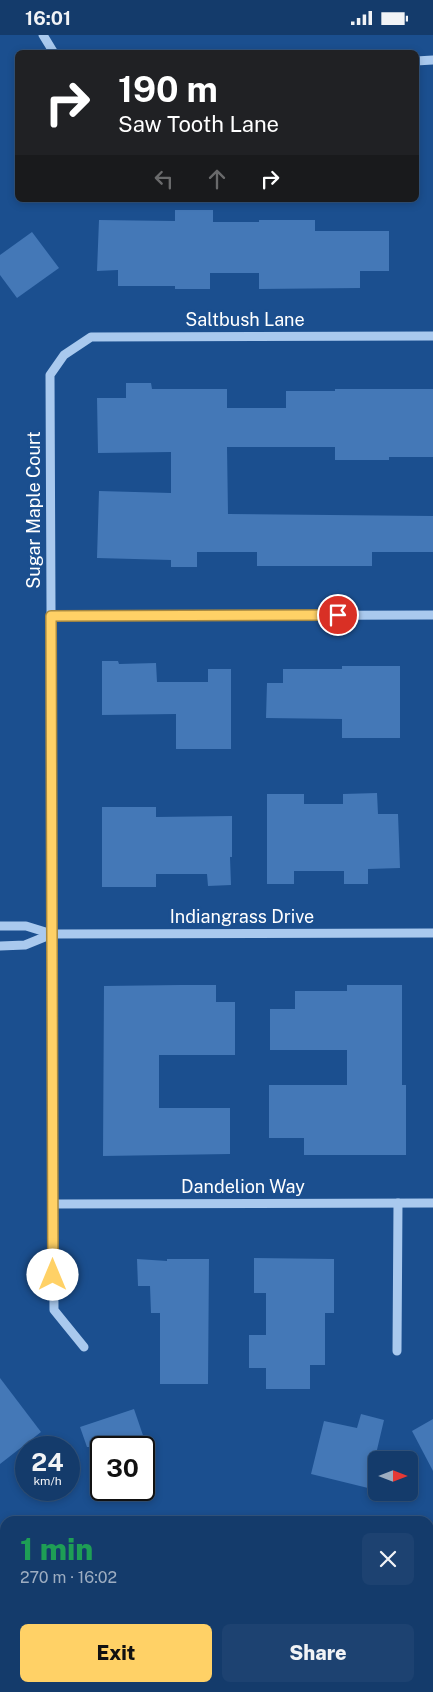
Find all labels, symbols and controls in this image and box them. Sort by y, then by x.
text: 16:01 [25,7,71,29]
text: 190 m [118,69,218,110]
icon: right [35,70,100,135]
text: Saw Tooth Lane [118,111,279,137]
icon: left [150,165,178,193]
icon: ahead [203,165,231,193]
icon: right [256,165,284,193]
street label: Saltbush Lane [185,309,305,330]
street label: Sugar Maple Court [23,431,44,589]
pin [317,594,359,636]
icon: arrive [324,601,352,629]
street label: Indiangrass Drive [170,906,314,927]
street label: Dandelion Way [181,1176,305,1197]
position arrow [26,1248,78,1300]
speed limit sign: 30 [90,1436,155,1501]
text: 24 [31,1447,64,1477]
north arrow [368,1451,418,1501]
map controls [368,1451,418,1501]
text: km/h [33,1474,62,1488]
text: 1 min [20,1531,93,1567]
button: close [362,1533,414,1585]
text: 270 m · 16:02 [20,1568,117,1587]
button: Exit [20,1624,212,1682]
button: Share [222,1624,414,1682]

